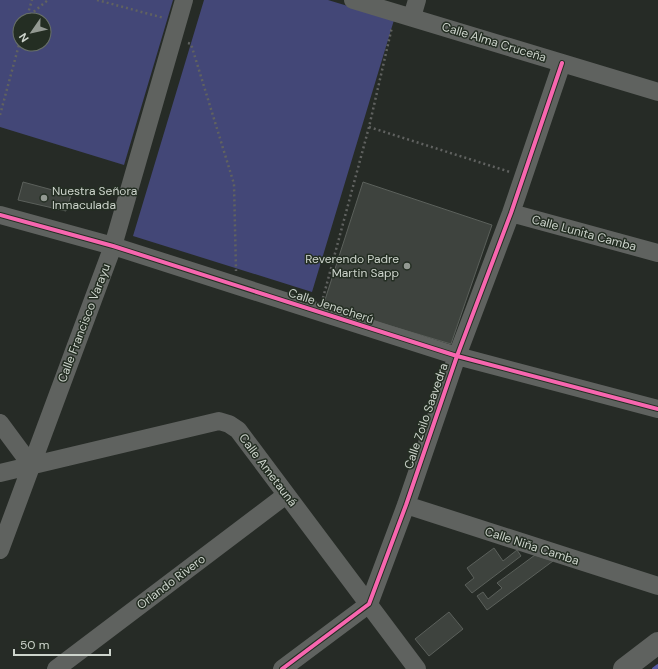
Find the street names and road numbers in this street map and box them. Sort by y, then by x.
street label: Calle Alma Cruceña [440,18,548,66]
street label: Calle Lunita Camba [530,211,638,255]
street label: Calle Francisco Varayu [54,261,114,385]
street label: Calle Jenecherú [286,285,376,327]
street label: Calle Zoilo Saavedra [400,361,452,471]
street label: Calle Ametauná [235,430,301,510]
street label: Calle Niña Camba [483,523,581,569]
street label: Orlando Rivero [134,551,208,613]

